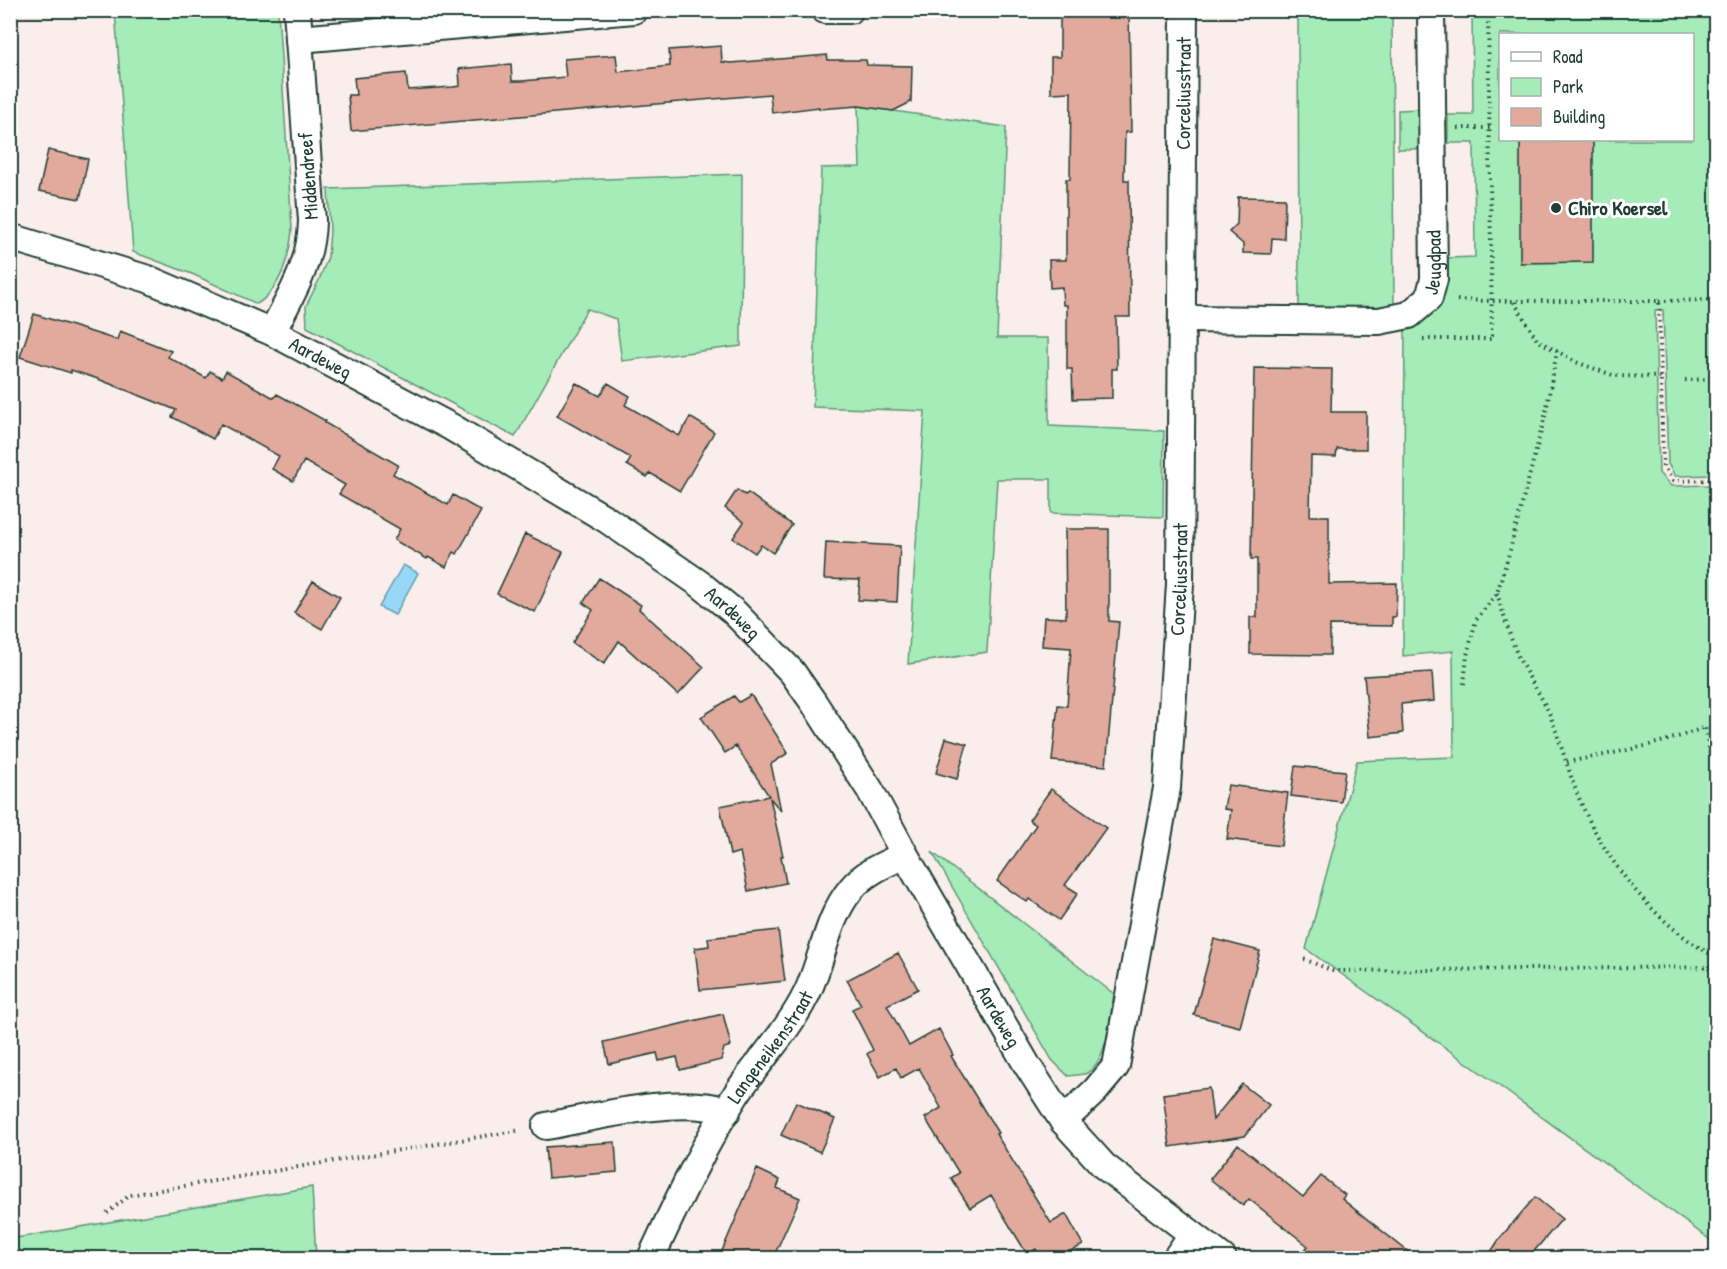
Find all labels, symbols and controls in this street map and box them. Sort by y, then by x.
legend [1499,33,1694,141]
street label: Corceliusstraat [1169,36,1197,150]
text: Road [1553,44,1583,69]
text: Park [1553,74,1584,99]
text: Building [1553,104,1605,129]
street label: Middendreef [291,131,324,221]
place label: Chiro Koersel [1568,194,1668,221]
marker: Chiro Koersel [1549,201,1563,215]
street label: Jeugdpad [1416,230,1447,297]
street label: Aardeweg [285,330,357,385]
street label: Corceliusstraat [1163,522,1193,637]
street label: Aardeweg [700,580,767,645]
street label: Aardeweg [971,981,1028,1052]
street label: Langeneikenstraat [720,985,820,1108]

